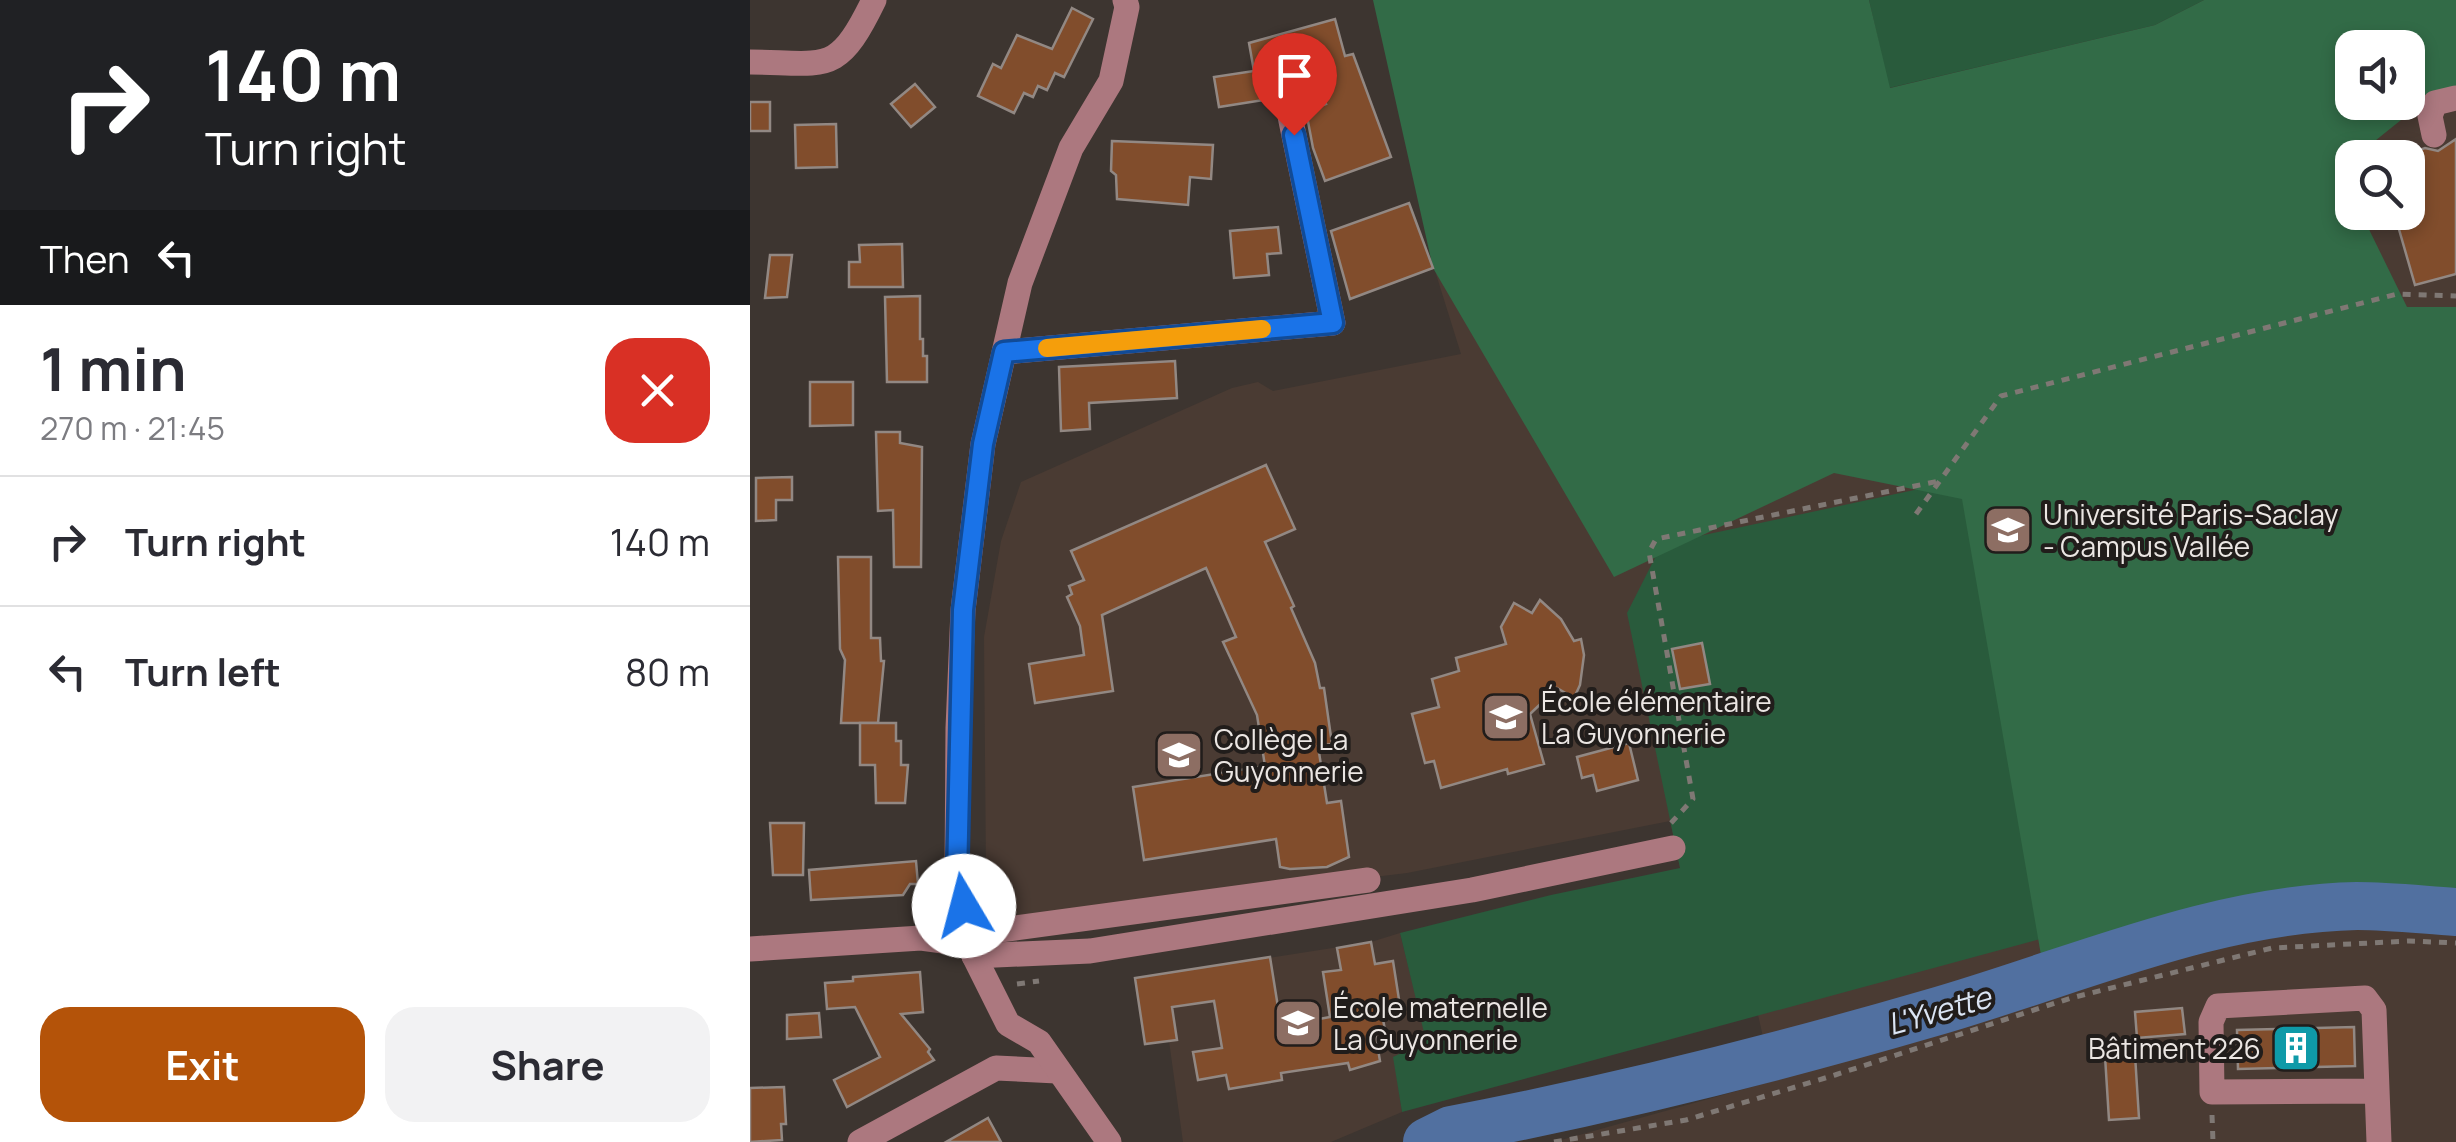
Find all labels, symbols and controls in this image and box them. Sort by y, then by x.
text: 140 m [205,26,401,122]
map controls [2335,30,2425,230]
button: sound [2335,30,2425,120]
pin [1252,33,1337,136]
icon: right [40,40,170,170]
icon: arrive [1267,48,1322,103]
text: Turn right [205,117,406,179]
button: search [2335,140,2425,230]
icon: left [149,230,204,285]
text: Then [40,232,129,284]
text: 1 min [40,327,187,409]
button: close [605,338,710,443]
text: 270 m · 21:45 [40,406,225,450]
place label: Université Paris-Saclay - Campus Vallée [2043,495,2339,565]
school or university icon: Université Paris-Saclay - Campus Vallée [1982,504,2034,556]
icon: right [40,514,95,569]
text: Turn right [125,515,306,567]
text: 140 m [610,515,710,567]
icon: left [40,644,95,699]
text: Turn left [125,645,281,697]
text: 80 m [625,645,710,697]
place label: École élémentaire La Guyonnerie [1541,682,1772,752]
school or university icon: École élémentaire La Guyonnerie [1480,691,1532,743]
place label: Collège La Guyonnerie [1214,720,1364,790]
school or university icon: Collège La Guyonnerie [1153,729,1205,781]
position arrow [912,854,1016,958]
water label: L'Yvette [1883,975,1997,1044]
place label: École maternelle La Guyonnerie [1333,988,1548,1058]
school or university icon: École maternelle La Guyonnerie [1272,997,1324,1049]
button: Exit [40,1007,365,1122]
button: Share [385,1007,710,1122]
building icon: Bâtiment 226 [2270,1022,2322,1074]
place label: Bâtiment 226 [2088,1029,2261,1067]

